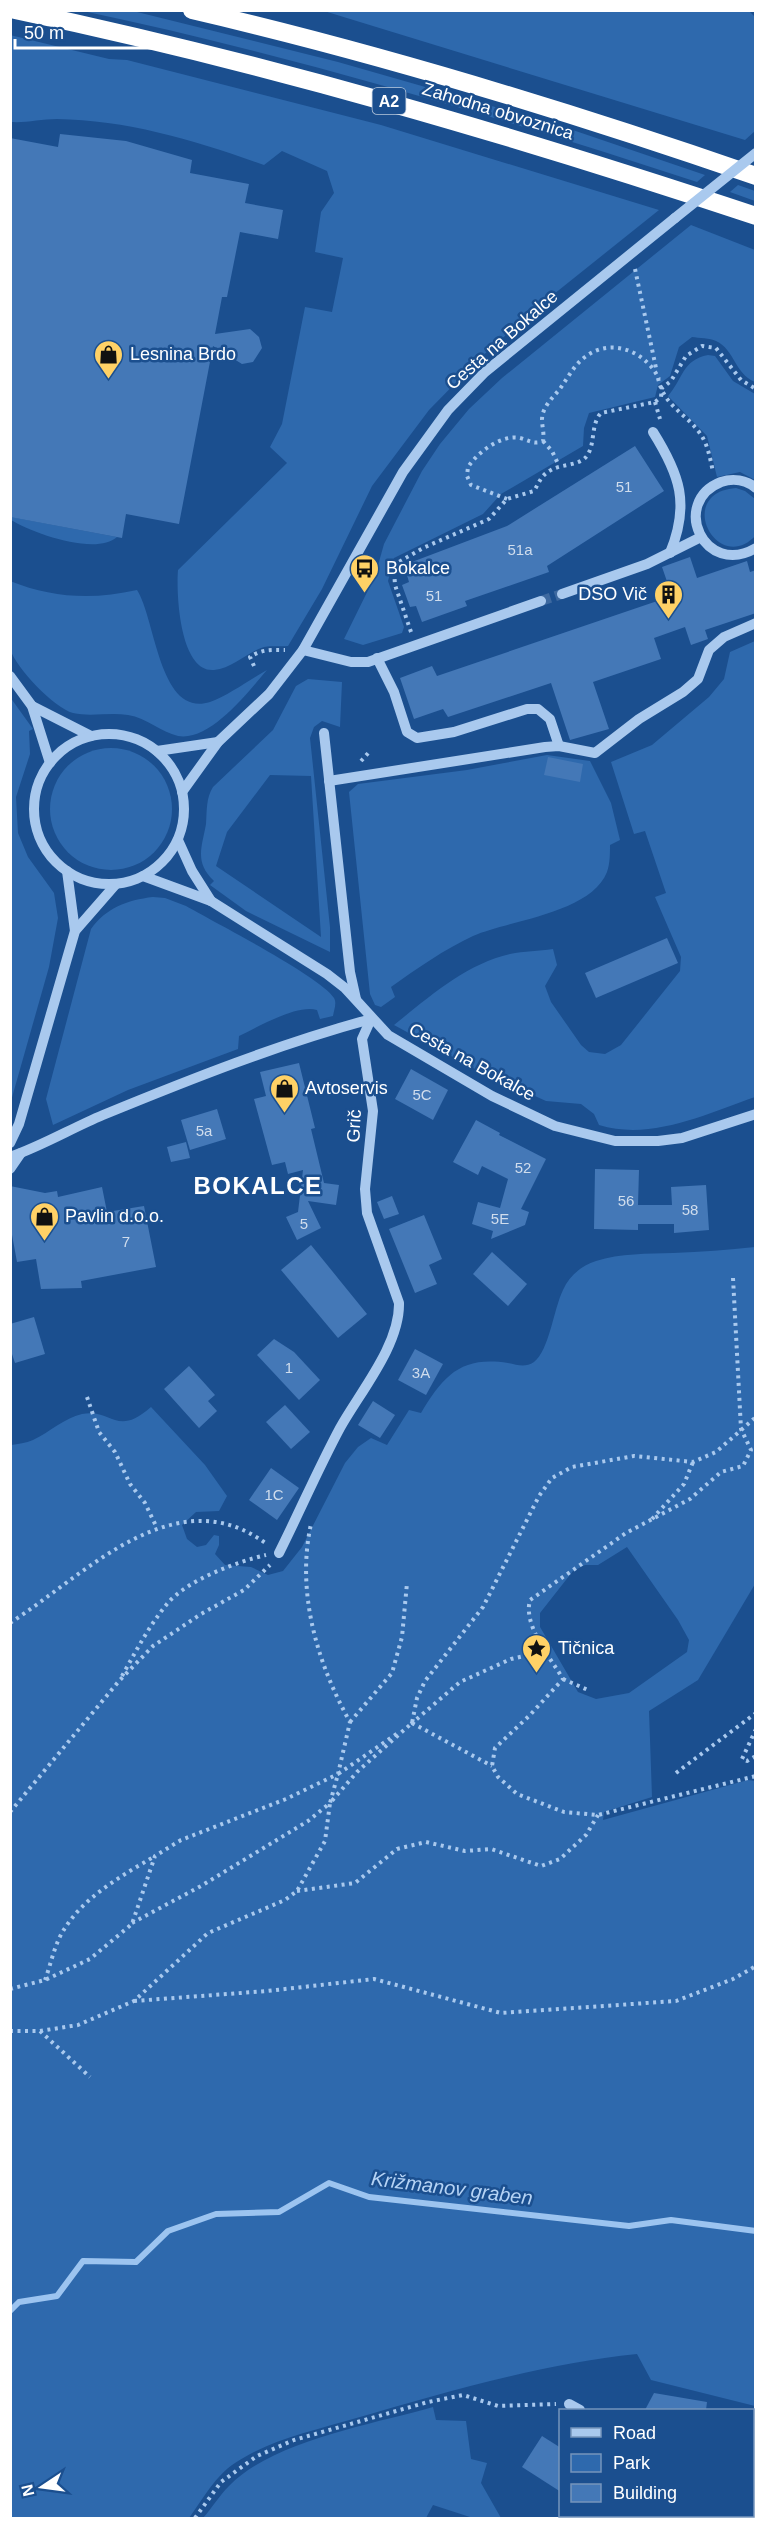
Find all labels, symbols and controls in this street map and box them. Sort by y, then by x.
scale bar [15,12,166,50]
text: 50 m [24,23,64,43]
street label: Zahodna obvoznica [420,78,577,144]
road number: A2 [372,88,406,114]
street label: Cesta na Bokalce [442,286,562,394]
shop icon: Lesnina Brdo [93,338,125,380]
place label: Lesnina Brdo [130,344,236,364]
house number: 51 [616,478,632,495]
house number: 51a [507,541,533,558]
bus stop icon: Bokalce [349,552,381,594]
place label: Bokalce [386,558,450,578]
building icon: DSO Vič [652,578,684,620]
place label: DSO Vič [578,584,647,604]
house number: 51 [426,587,442,604]
street label: Cesta na Bokalce [405,1019,539,1105]
shop icon: Avtoservis [268,1072,300,1114]
place label: Avtoservis [305,1078,388,1098]
house number: 5C [412,1086,432,1103]
street label: Grič [343,1109,365,1143]
house number: 5a [196,1122,213,1139]
house number: 52 [515,1159,531,1176]
district label: BOKALCE [193,1172,323,1199]
house number: 56 [618,1192,634,1209]
shop icon: Pavlin d.o.o. [28,1200,60,1242]
house number: 58 [682,1201,698,1218]
place label: Pavlin d.o.o. [65,1206,164,1226]
house number: 5E [491,1210,509,1227]
house number: 5 [300,1215,308,1232]
house number: 7 [122,1233,130,1250]
house number: 1 [285,1359,293,1376]
house number: 3A [412,1364,430,1381]
house number: 1C [264,1486,284,1503]
place icon: Tičnica [521,1632,553,1674]
place label: Tičnica [558,1638,615,1658]
water label: Križmanov graben [370,2167,534,2209]
legend [559,2409,754,2517]
text: Road [613,2423,656,2443]
text: Park [613,2453,651,2473]
north arrow [12,2457,72,2517]
text: N [18,2483,37,2498]
text: Building [613,2483,677,2503]

